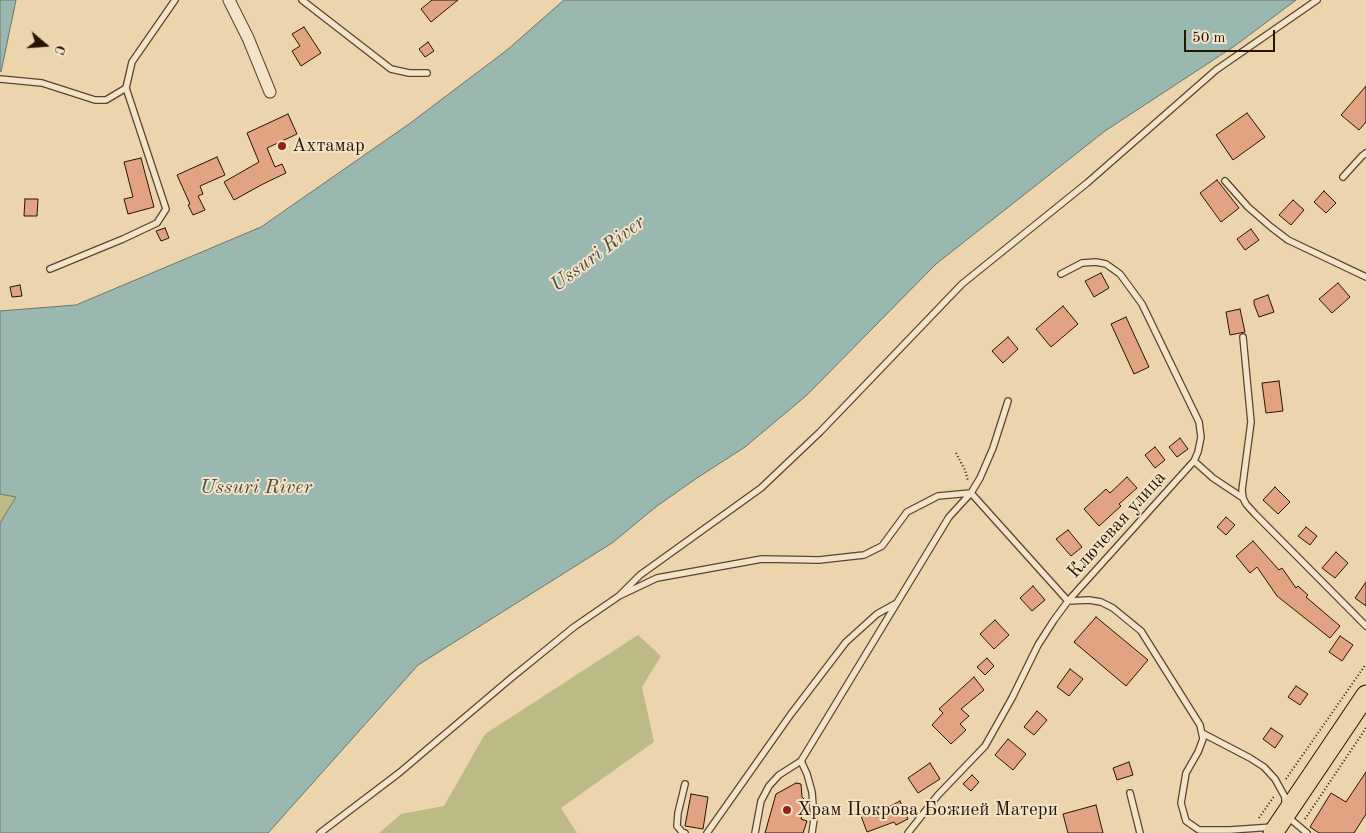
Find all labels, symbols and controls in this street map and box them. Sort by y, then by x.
north arrow [20,20,70,70]
scale bar [1186,20,1277,52]
text: 50 m [1192,31,1226,46]
text: С [51,43,67,56]
place label: Ахтамар [292,135,365,157]
marker: Ахтамар [276,140,288,152]
water label: Ussuri River [546,211,650,297]
street label: Ключевая улица [1063,467,1171,583]
water label: Ussuri River [200,476,312,500]
place label: Храм Покрова Божией Матери [797,799,1058,821]
marker: Храм Покрова Божией Матери [781,804,793,816]

